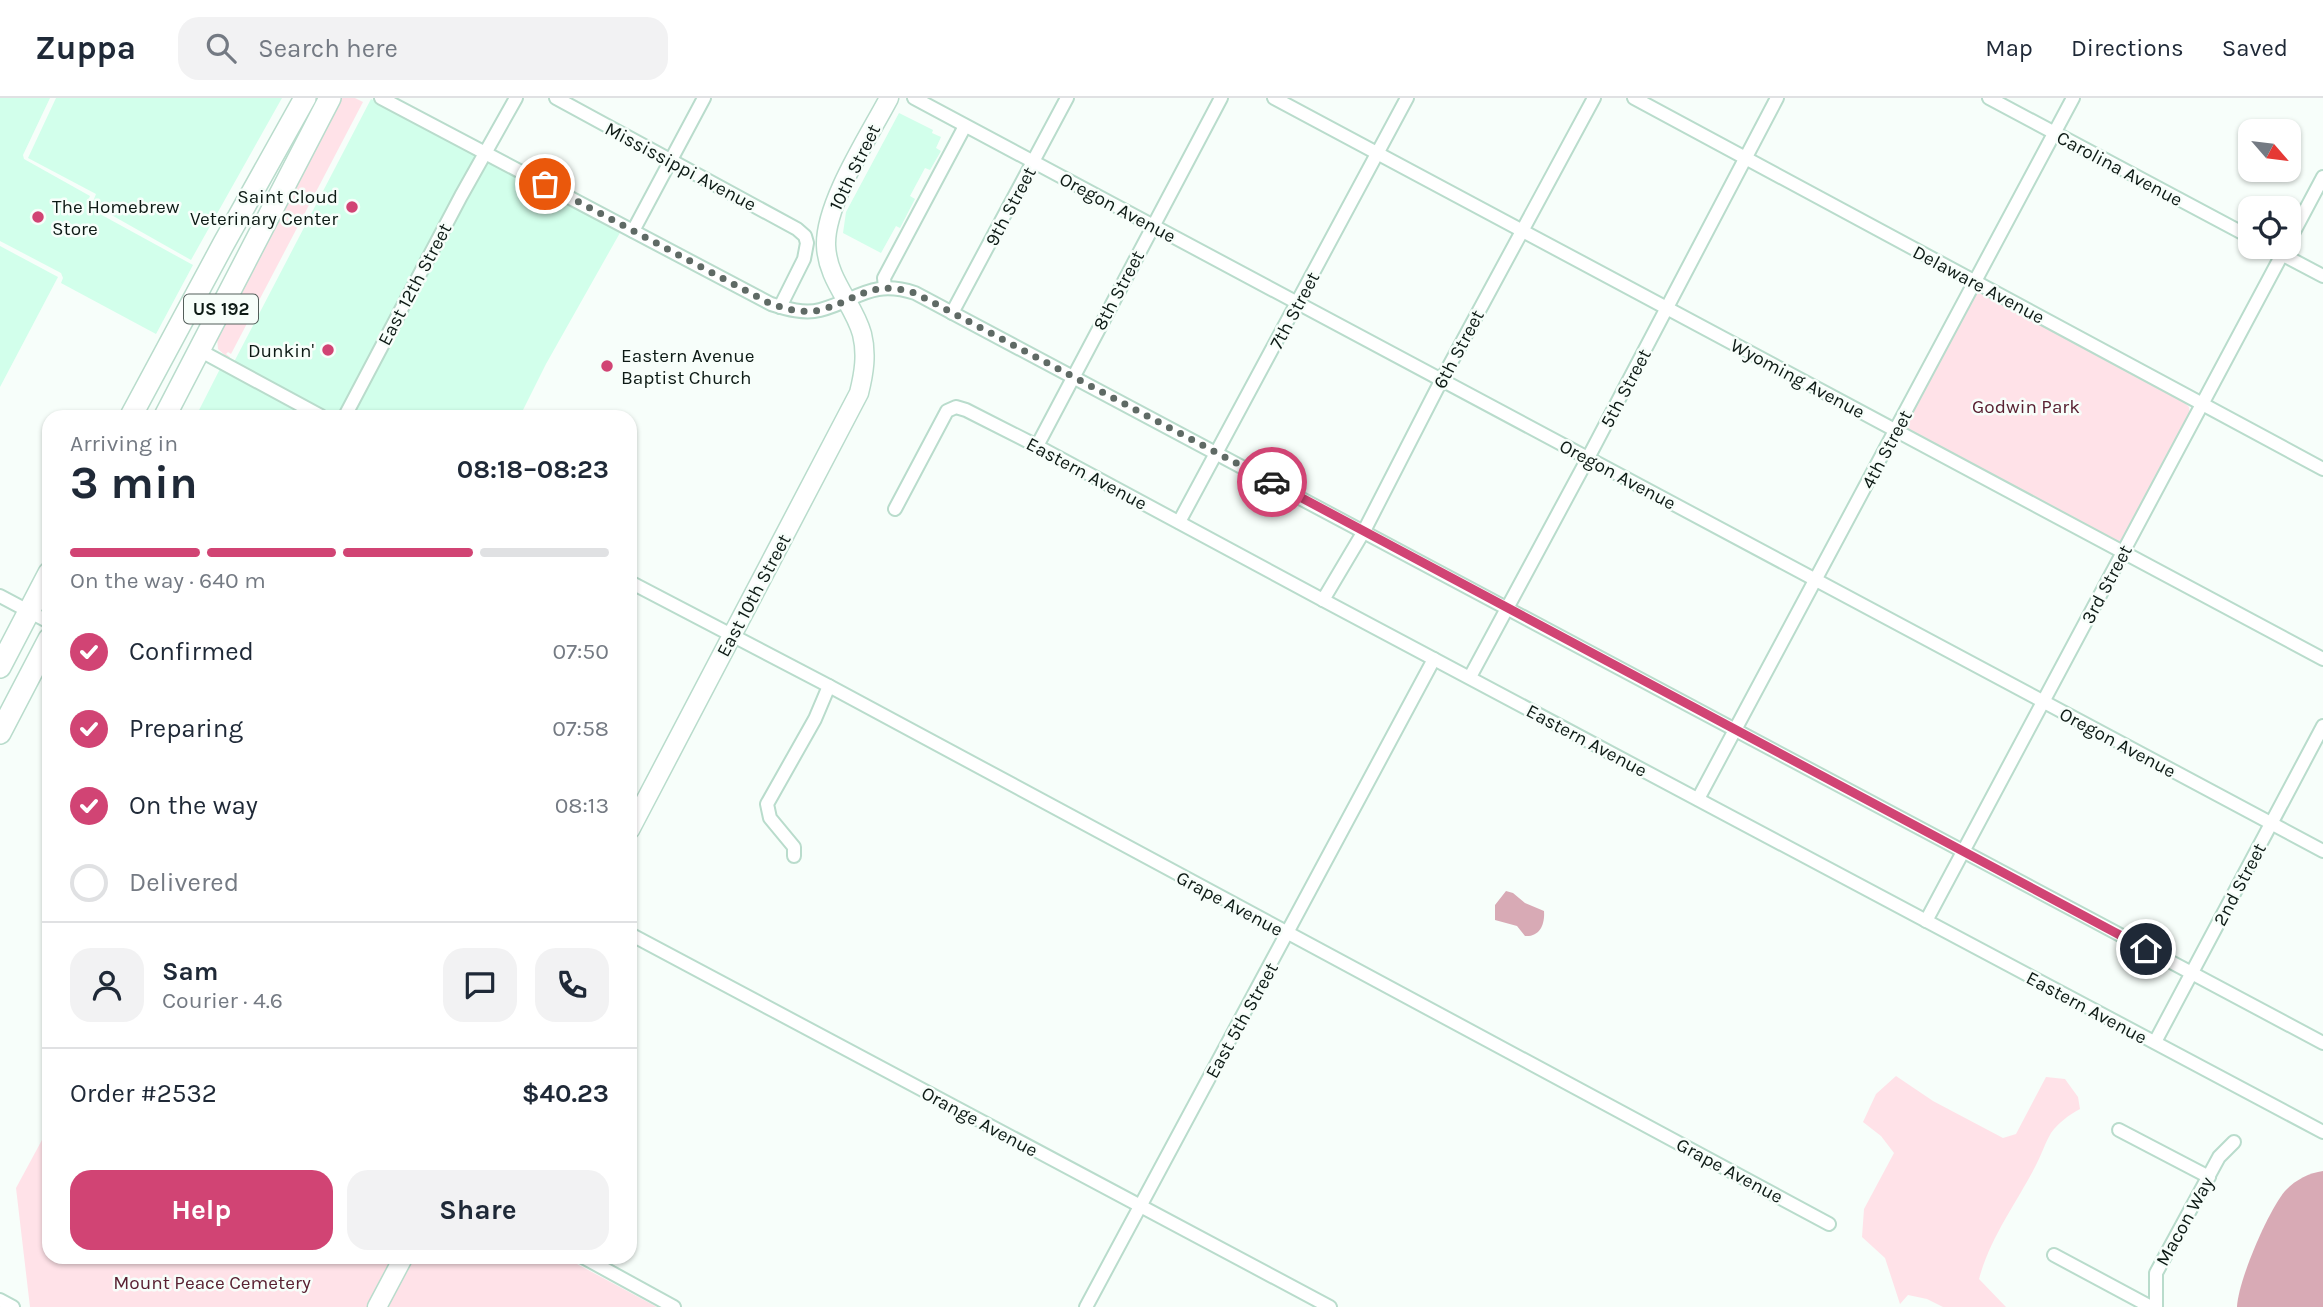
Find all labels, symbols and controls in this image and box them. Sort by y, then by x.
search box [178,17,668,80]
text: Zuppa [35,29,136,67]
icon: search [202,29,240,67]
text: Search here [258,33,398,64]
text: Map [1985,34,2033,62]
text: Directions [2071,34,2184,62]
text: Saved [2222,34,2288,62]
street label: Mississippi Avenue [601,118,760,216]
north arrow [2238,119,2301,182]
map controls [2238,119,2301,259]
street label: 10th Street [825,121,885,214]
street label: Carolina Avenue [2053,126,2186,211]
pin [515,154,575,214]
street label: 9th Street [981,163,1041,250]
icon: bag [526,165,564,203]
street label: Oregon Avenue [1056,168,1179,248]
place label: Saint Cloud Veterinary Center [190,186,338,230]
place label: The Homebrew Store [52,196,180,240]
button: locate [2238,196,2301,259]
marker: Saint Cloud Veterinary Center [344,199,360,215]
marker: The Homebrew Store [30,209,46,225]
street label: East 12th Street [373,220,456,349]
street label: Delaware Avenue [1909,241,2048,329]
street label: 8th Street [1089,247,1149,334]
street label: 7th Street [1265,268,1324,353]
road number: US 192 [184,294,258,324]
street label: 6th Street [1429,306,1489,393]
street label: Wyoming Avenue [1727,334,1868,424]
place label: Dunkin' [248,340,314,362]
marker: Dunkin' [320,342,336,358]
place label: Eastern Avenue Baptist Church [621,345,754,389]
street label: 5th Street [1596,345,1656,432]
marker: Eastern Avenue Baptist Church [599,358,615,374]
park label: Godwin Park [1972,396,2080,418]
street label: 4th Street [1857,406,1917,493]
text: Arriving in [70,430,178,457]
street label: Eastern Avenue [1022,433,1151,515]
street label: Oregon Avenue [1556,435,1679,515]
courier [1237,447,1307,517]
text: 08:18–08:23 [457,454,609,485]
text: 3 min [70,456,198,510]
icon: car [1253,463,1291,501]
street label: East 10th Street [712,530,795,661]
street label: 3rd Street [2077,541,2137,628]
text: On the way · 640 m [70,567,266,594]
icon: check [70,633,108,671]
text: Confirmed [129,636,254,667]
text: 07:50 [553,638,609,665]
street label: Eastern Avenue [1522,700,1651,782]
street label: Oregon Avenue [2056,703,2179,783]
icon: check [70,710,108,748]
text: Preparing [129,713,243,744]
text: 07:58 [552,715,609,742]
icon: check [70,787,108,825]
text: On the way [129,790,258,821]
text: 08:13 [555,792,609,819]
street label: 2nd Street [2209,839,2271,930]
text: Delivered [129,867,239,898]
street label: Grape Avenue [1173,867,1287,941]
pin [2116,919,2176,979]
icon: home [2127,930,2165,968]
button: person [70,948,144,1022]
button: chat [443,948,517,1022]
button: phone [535,948,609,1022]
text: Sam [162,956,218,987]
street label: East 5th Street [1201,959,1283,1082]
street label: Eastern Avenue [2022,967,2151,1049]
text: Courier · 4.6 [162,987,283,1014]
text: Order #2532 [70,1078,217,1109]
text: $40.23 [522,1078,609,1109]
street label: Orange Avenue [918,1082,1041,1162]
street label: Grape Avenue [1673,1134,1787,1208]
button: Help [70,1170,333,1250]
button: Share [347,1170,609,1250]
street label: Macon Way [2151,1173,2218,1270]
park label: Mount Peace Cemetery [113,1272,311,1294]

